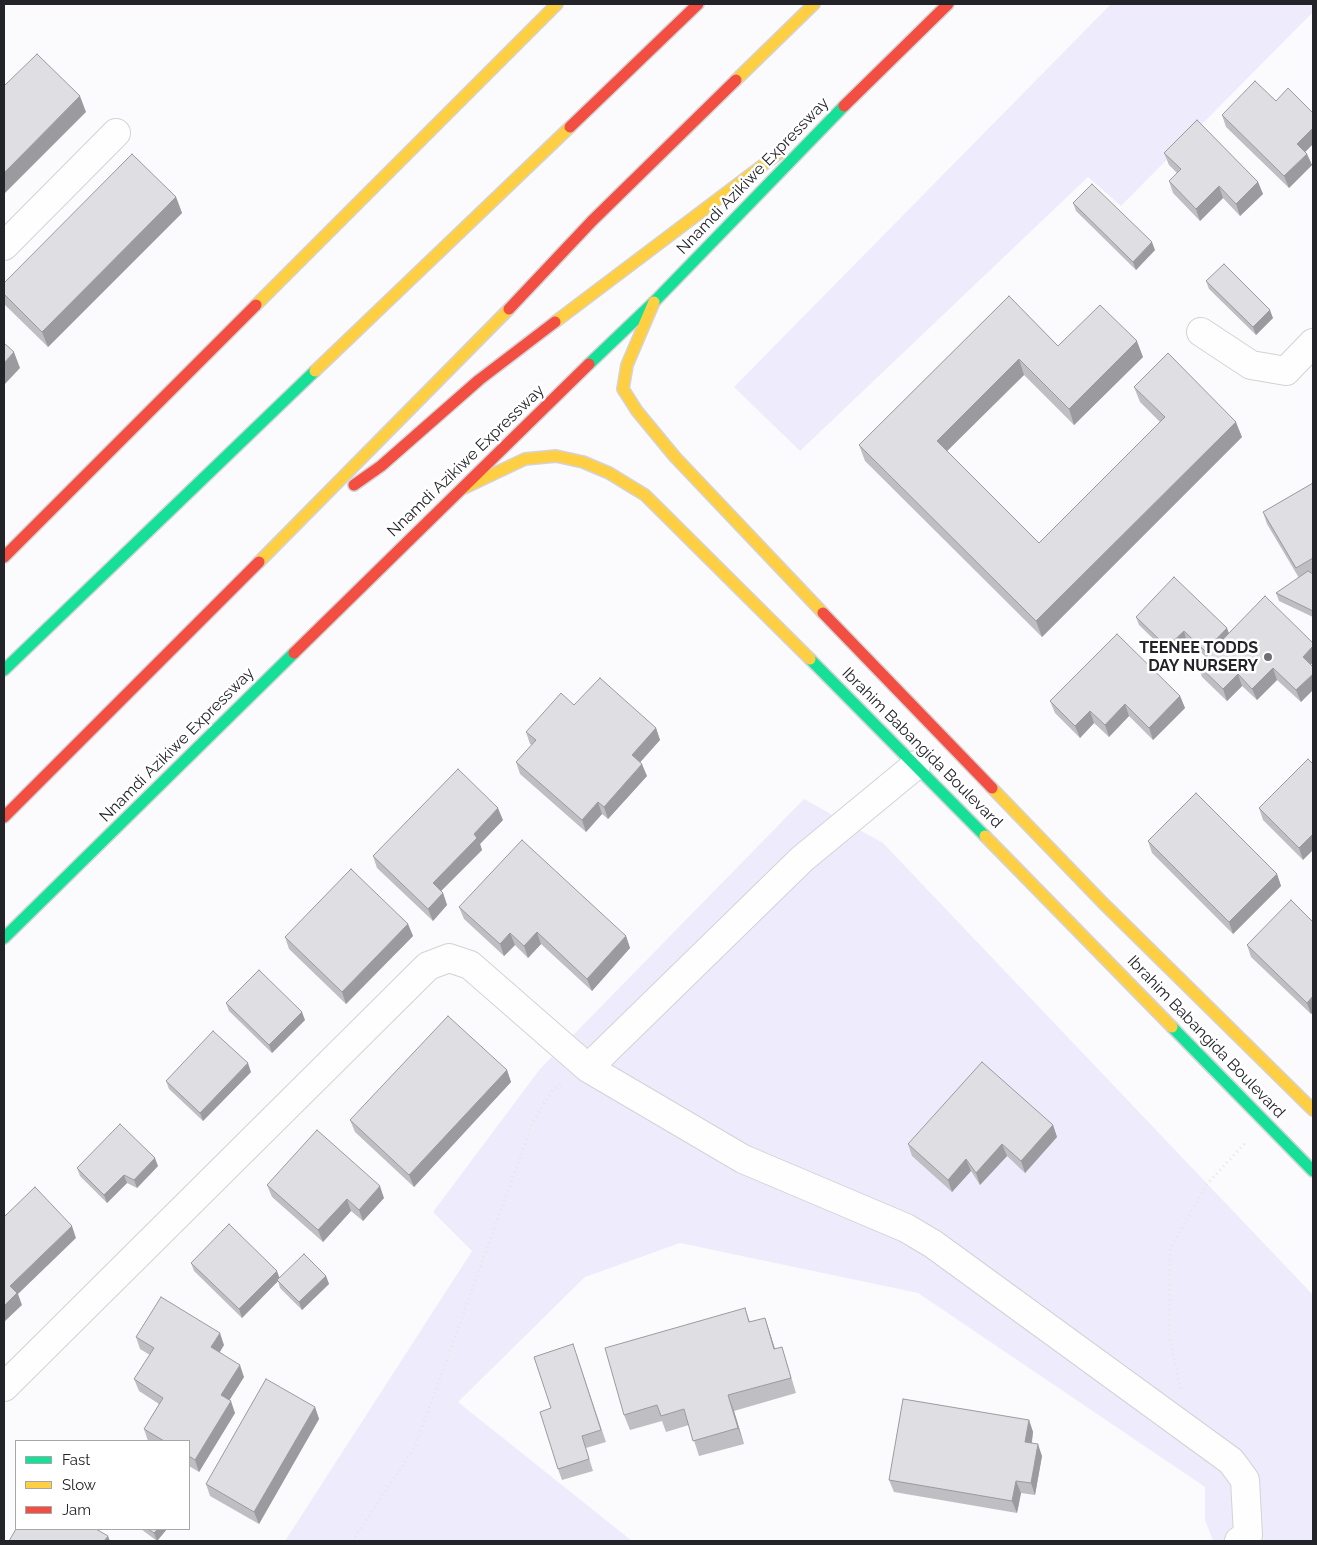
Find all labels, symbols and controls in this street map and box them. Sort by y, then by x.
street label: Nnamdi Azikiwe Expressway [673,94,833,258]
street label: Nnamdi Azikiwe Expressway [384,381,548,541]
place label: TEENEE TODDS DAY NURSERY [1139,638,1258,676]
marker: TEENEE TODDS DAY NURSERY [1262,651,1274,663]
street label: Nnamdi Azikiwe Expressway [96,664,258,826]
street label: Ibrahim Babangida Boulevard [838,664,1006,832]
street label: Ibrahim Babangida Boulevard [1123,952,1289,1122]
legend [15,1440,190,1530]
text: Fast [62,1451,90,1469]
text: Slow [62,1476,96,1494]
text: Jam [62,1501,91,1519]

